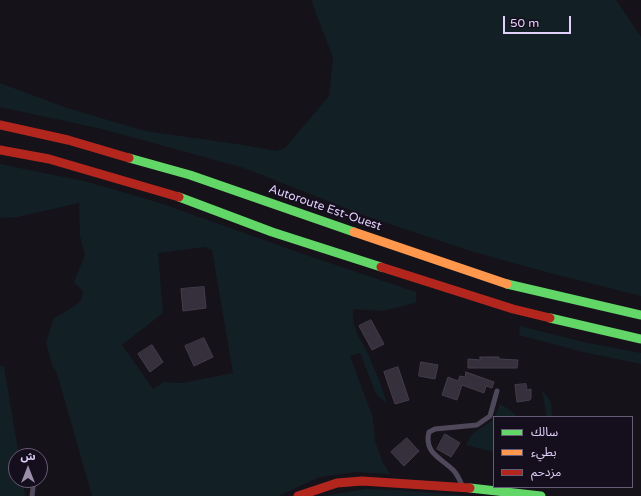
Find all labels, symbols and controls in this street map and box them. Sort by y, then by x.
scale bar [505,8,573,34]
text: 50 m [510,16,539,30]
street label: Autoroute Est-Ouest [267,182,383,234]
legend [493,416,633,488]
text: سالك [531,425,558,439]
text: بطيء [531,445,557,459]
north arrow [8,448,48,488]
text: ش [20,450,36,463]
text: مزدحم [531,465,561,479]

